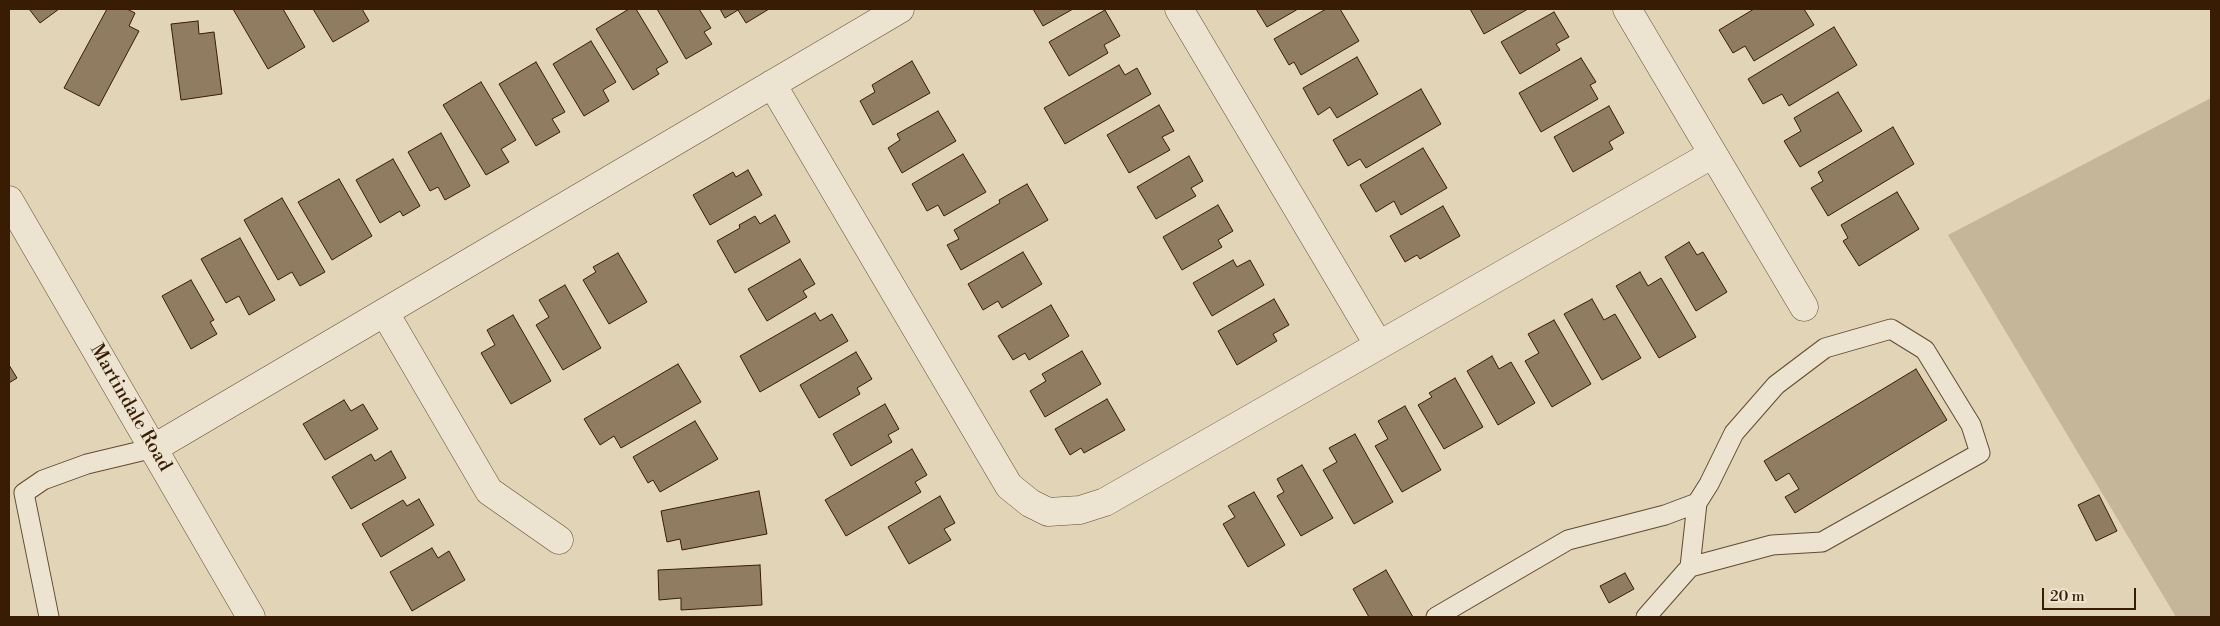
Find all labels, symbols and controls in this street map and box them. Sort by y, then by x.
street label: Martindale Road [84,340,176,476]
scale bar [2045,578,2139,610]
text: 20 m [2050,587,2085,606]

